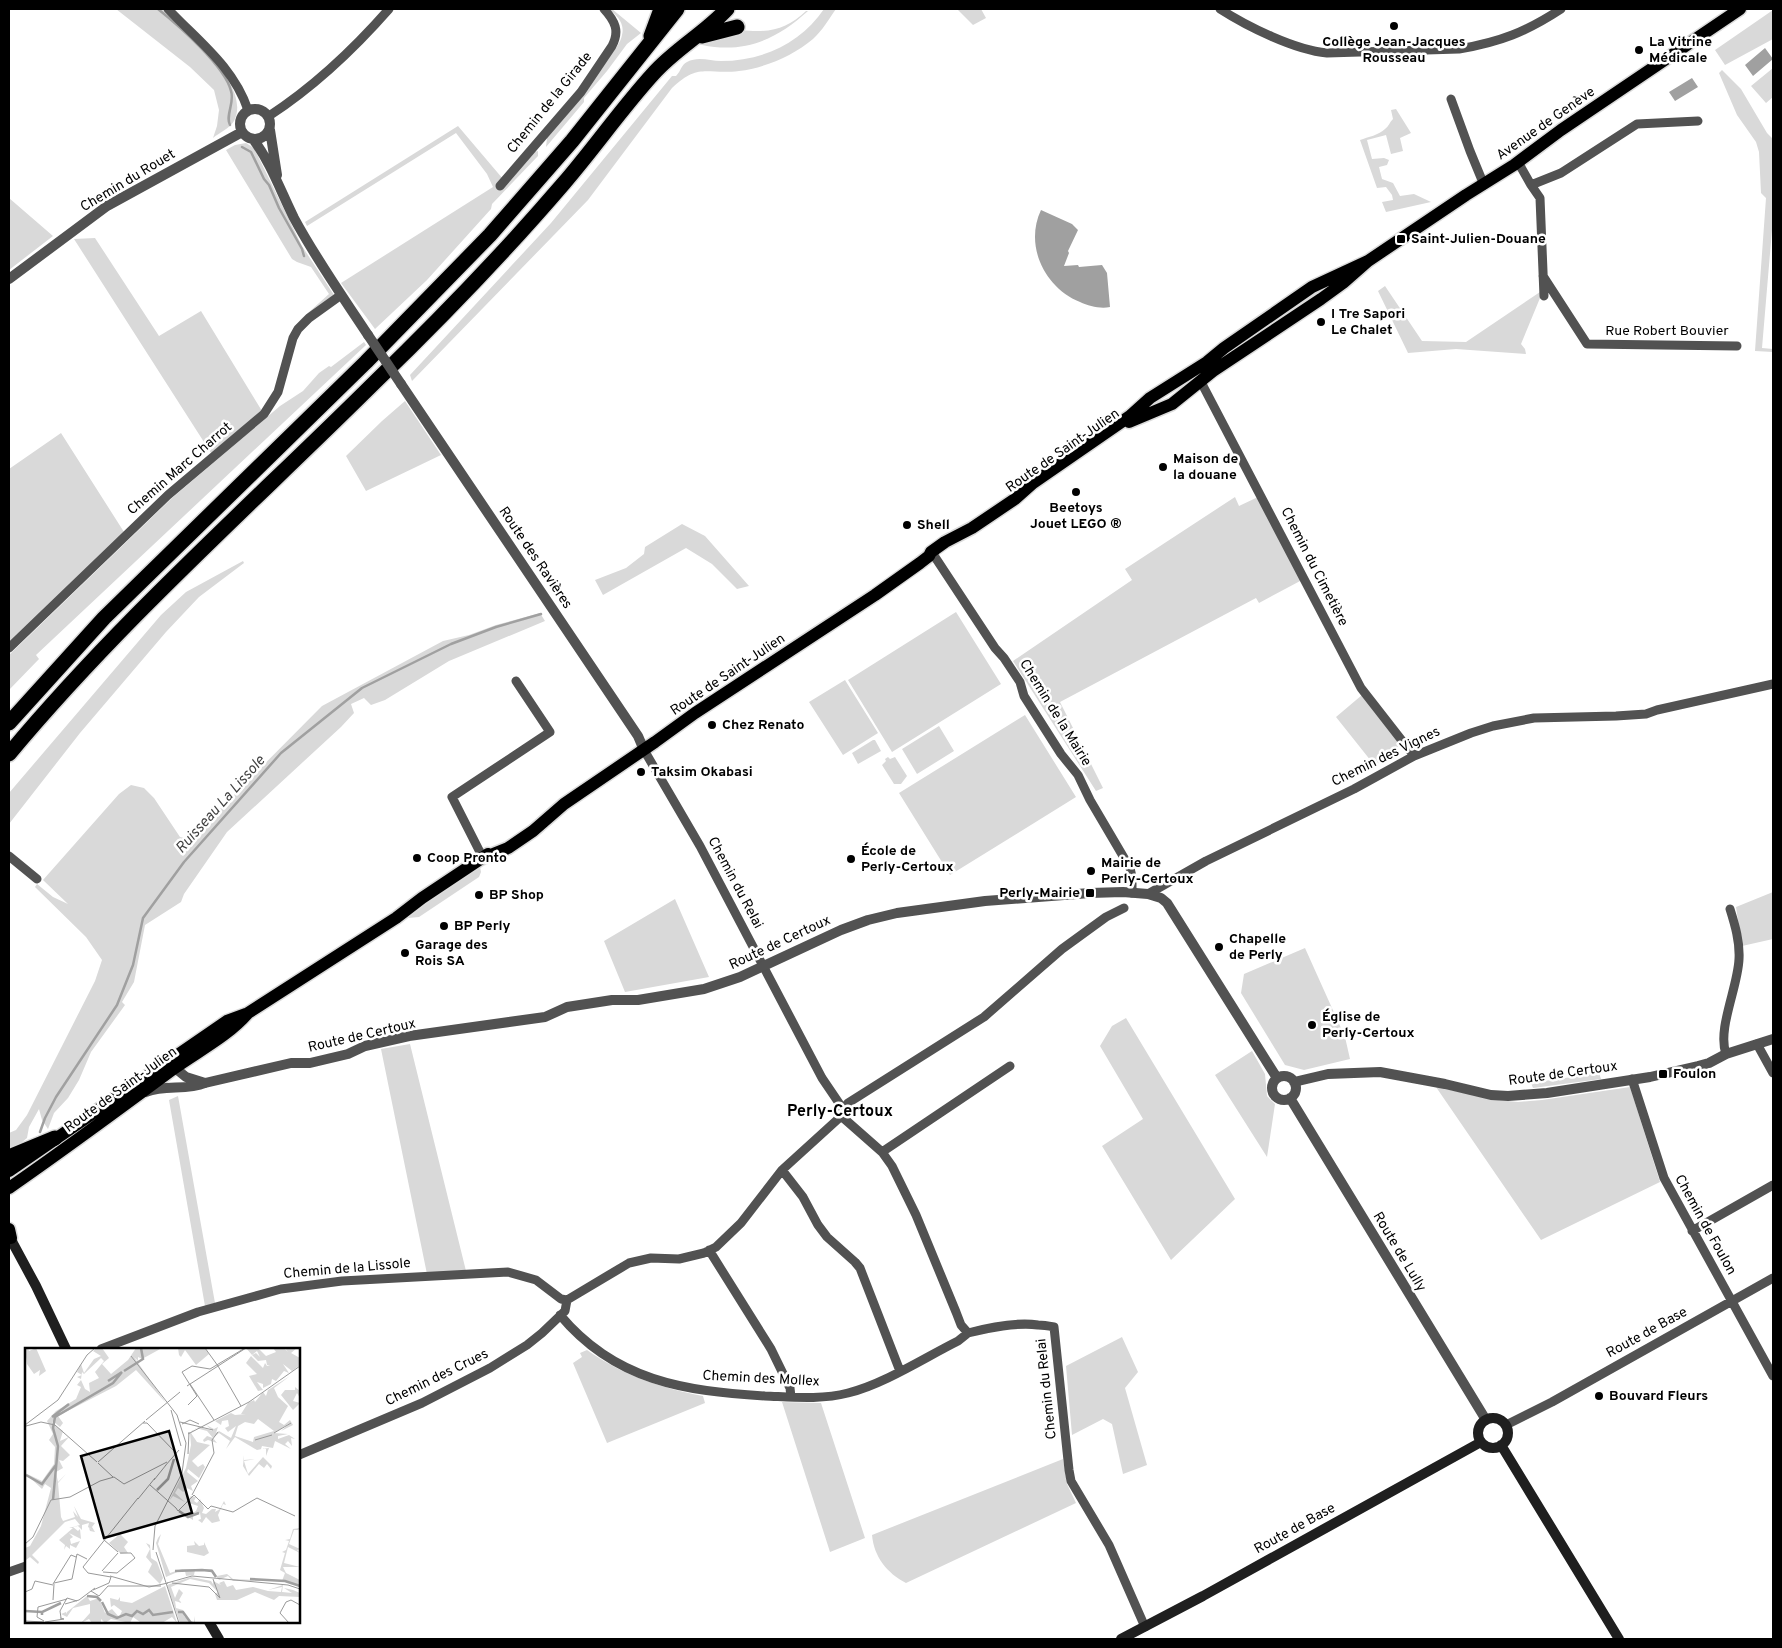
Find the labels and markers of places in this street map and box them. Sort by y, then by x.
marker: Collège Jean-Jacques Rousseau [1388,20,1400,32]
place label: Collège Jean-Jacques Rousseau [1322,34,1466,67]
place label: La Vitrine Médicale [1649,34,1712,67]
marker: La Vitrine Médicale [1633,44,1645,56]
place label: Saint-Julien-Douane [1411,231,1546,248]
marker: Saint-Julien-Douane [1395,233,1407,245]
place label: I Tre Sapori Le Chalet [1331,306,1405,339]
marker: I Tre Sapori Le Chalet [1315,316,1327,328]
place label: Maison de la douane [1173,451,1239,484]
marker: Maison de la douane [1157,461,1169,473]
marker: Beetoys Jouet LEGO ® [1070,486,1082,498]
place label: Beetoys Jouet LEGO ® [1030,500,1122,533]
place label: Shell [917,517,950,534]
marker: Shell [901,519,913,531]
place label: Chez Renato [722,717,804,734]
marker: Chez Renato [706,719,718,731]
place label: Taksim Okabasi [651,764,753,781]
marker: Taksim Okabasi [635,766,647,778]
place label: École de Perly-Certoux [861,842,954,876]
place label: Coop Pronto [427,850,507,867]
marker: Coop Pronto [411,852,423,864]
marker: École de Perly-Certoux [845,853,857,865]
place label: Mairie de Perly-Certoux [1101,855,1194,888]
marker: Mairie de Perly-Certoux [1085,865,1097,877]
place label: Perly-Mairie [999,885,1080,902]
place label: BP Shop [489,887,544,904]
marker: Perly-Mairie [1084,887,1096,899]
marker: BP Shop [473,889,485,901]
place label: BP Perly [454,918,510,935]
marker: BP Perly [438,920,450,932]
place label: Chapelle de Perly [1229,931,1286,964]
place label: Garage des Rois SA [415,937,488,970]
marker: Chapelle de Perly [1213,941,1225,953]
marker: Garage des Rois SA [399,947,411,959]
place label: Église de Perly-Certoux [1322,1008,1415,1042]
marker: Église de Perly-Certoux [1306,1019,1318,1031]
place label: Foulon [1673,1066,1716,1083]
marker: Foulon [1657,1068,1669,1080]
place label: Bouvard Fleurs [1609,1388,1708,1405]
marker: Bouvard Fleurs [1593,1390,1605,1402]

